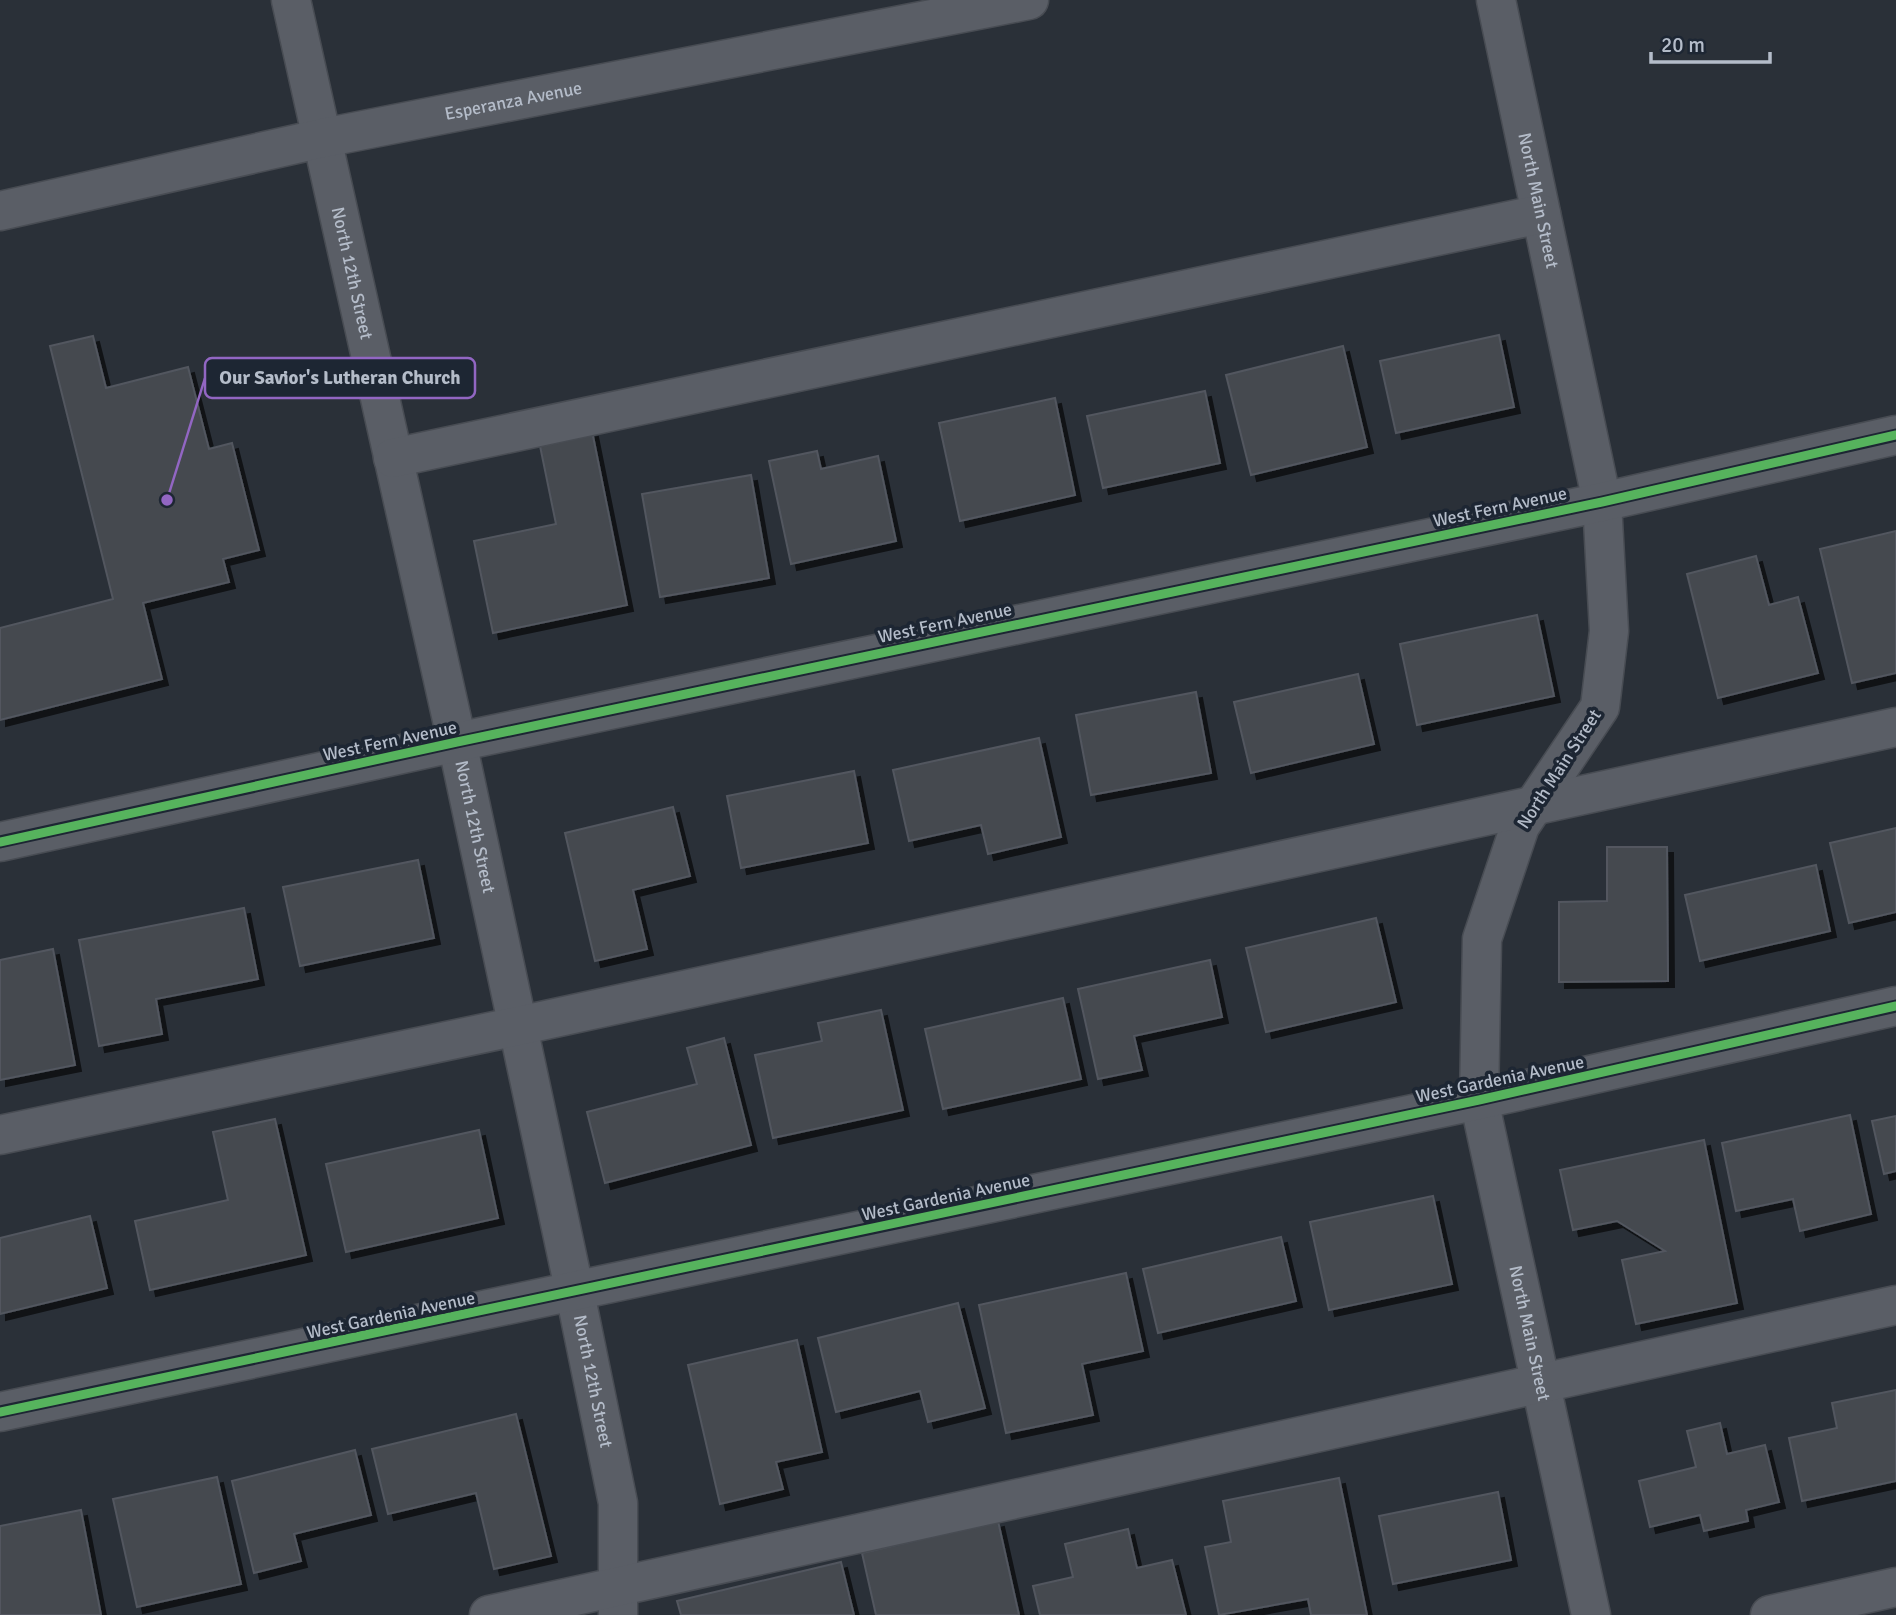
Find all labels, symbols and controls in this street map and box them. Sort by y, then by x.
scale bar [1651,21,1770,65]
text: 20 m [1661,32,1705,58]
street label: Esperanza Avenue [443,77,584,125]
street label: North Main Street [1513,131,1563,270]
street label: North 12th Street [327,205,378,342]
callout: Our Savior's Lutheran Church [205,358,475,398]
text: Our Savior's Lutheran Church [219,366,461,390]
street label: West Fern Avenue [1431,482,1569,532]
street label: West Fern Avenue [876,598,1014,648]
street label: North Main Street [1512,705,1606,833]
street label: West Fern Avenue [321,716,459,766]
street label: North 12th Street [450,758,500,895]
street label: West Gardenia Avenue [1414,1050,1586,1108]
street label: West Gardenia Avenue [860,1168,1032,1226]
street label: North Main Street [1504,1263,1555,1403]
street label: West Gardenia Avenue [305,1286,477,1344]
street label: North 12th Street [569,1313,617,1450]

